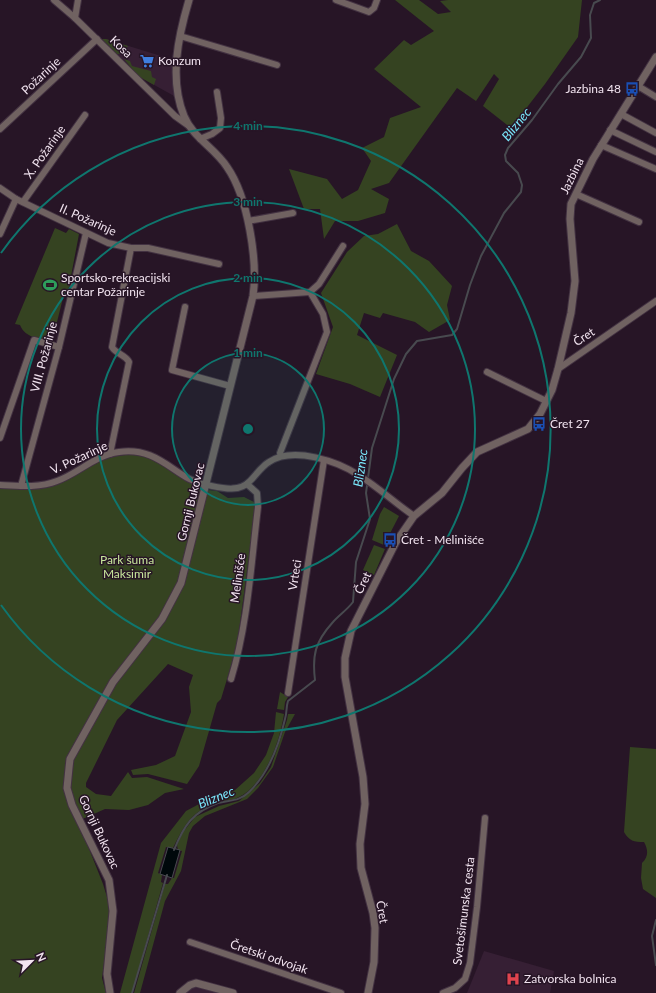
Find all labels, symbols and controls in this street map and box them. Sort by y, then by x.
street label: Kosa [107,32,136,61]
supermarket icon: Konzum [139,53,155,69]
place label: Konzum [158,53,201,68]
street label: Požarinje [18,54,63,98]
place label: Jazbina 48 [566,81,621,96]
bus stop icon: Jazbina 48 [624,81,640,97]
water label: Bliznec [498,104,534,144]
text: 4 min [233,118,263,133]
street label: X. Požarinje [21,122,68,181]
street label: Jazbina [556,155,587,196]
text: 3 min [233,194,263,209]
street label: II. Požarinje [57,200,119,239]
place label: Sportsko-rekreacijski centar Požarinje [61,270,171,299]
text: 2 min [233,270,263,285]
sports icon: Sportsko-rekreacijski centar Požarinje [42,277,58,293]
street label: VIII. Požarinje [27,320,60,394]
street label: Čret [570,324,598,349]
text: 1 min [233,345,263,360]
bus stop icon: Čret 27 [531,416,547,432]
place label: Čret 27 [550,416,590,431]
centre of rings [241,422,255,436]
street label: V. Požarinje [48,438,110,477]
water label: Bliznec [349,448,371,488]
street label: Gornji Bukovac [174,461,208,542]
bus stop icon: Čret - Melinišće [382,532,398,548]
place label: Čret - Melinišće [401,532,484,547]
park label: Park šuma Maksimir [100,552,154,581]
street label: Melinišće [227,552,248,604]
street label: Vrteci [285,558,304,591]
street label: Čret [351,569,375,596]
water label: Bliznec [195,782,237,812]
street label: Gornji Bukovac [76,792,123,871]
street label: Svetošimunska cesta [449,856,478,966]
street label: Čret [373,899,392,925]
street label: Čretski odvojak [228,936,311,977]
north arrow [12,941,52,981]
text: N [34,950,49,963]
hospital icon: Zatvorska bolnica [505,971,521,987]
place label: Zatvorska bolnica [524,971,617,986]

